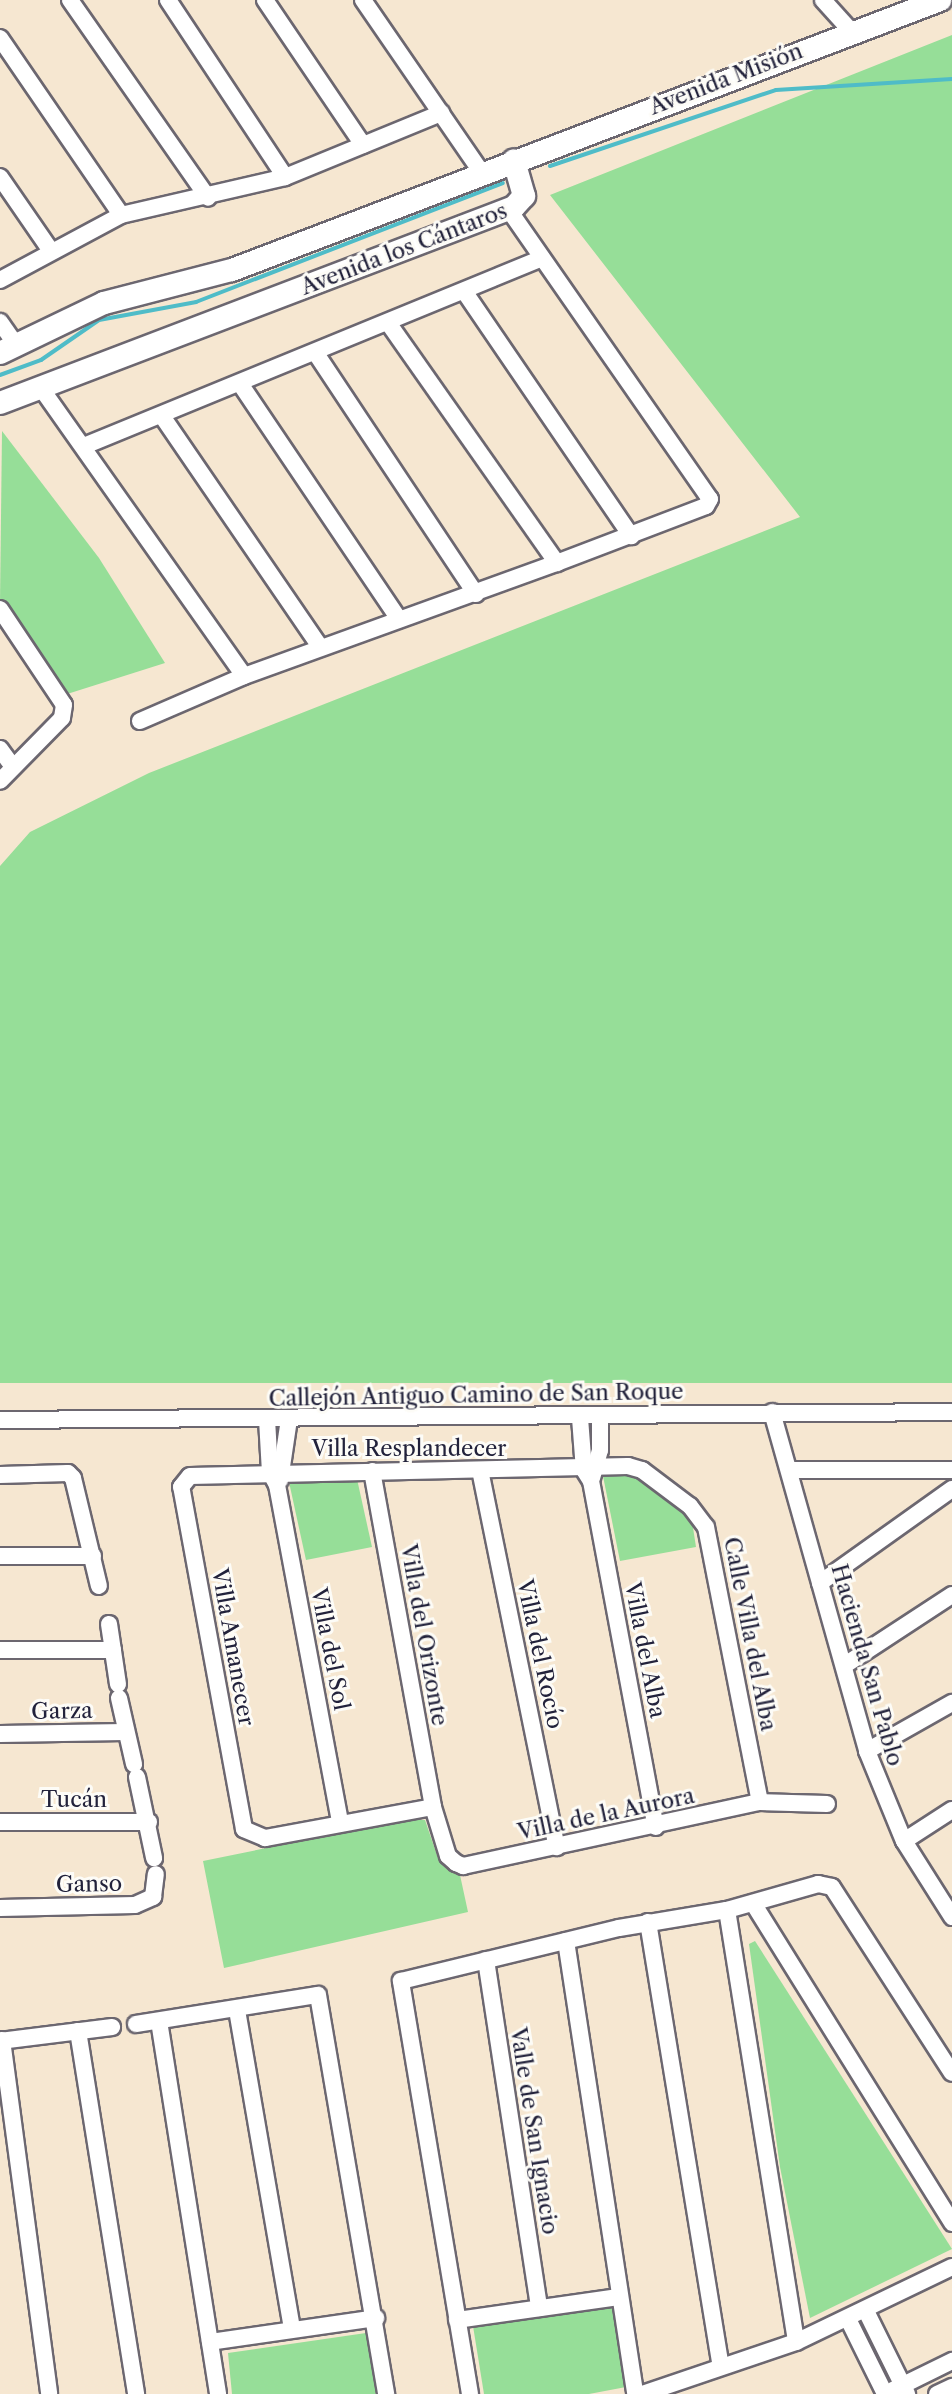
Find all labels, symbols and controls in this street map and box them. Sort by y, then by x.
street label: Avenida Misión [645,38,807,120]
street label: Avenida los Cántaros [297,197,511,301]
street label: Callejón Antiguo Camino de San Roque [268,1378,684,1412]
street label: Villa Resplandecer [311,1436,507,1462]
street label: Calle Villa del Alba [718,1534,782,1734]
street label: Villa del Orizonte [395,1542,453,1728]
street label: Hacienda San Pablo [826,1561,908,1769]
street label: Villa Amanecer [206,1566,260,1728]
street label: Villa del Rocío [511,1577,569,1731]
street label: Villa del Alba [619,1579,671,1721]
street label: Villa del Sol [305,1585,355,1713]
street label: Garza [31,1697,93,1725]
street label: Villa de la Aurora [515,1782,697,1846]
street label: Tucán [41,1787,107,1813]
street label: Ganso [56,1870,122,1898]
street label: Valle de San Ignacio [505,2026,563,2236]

